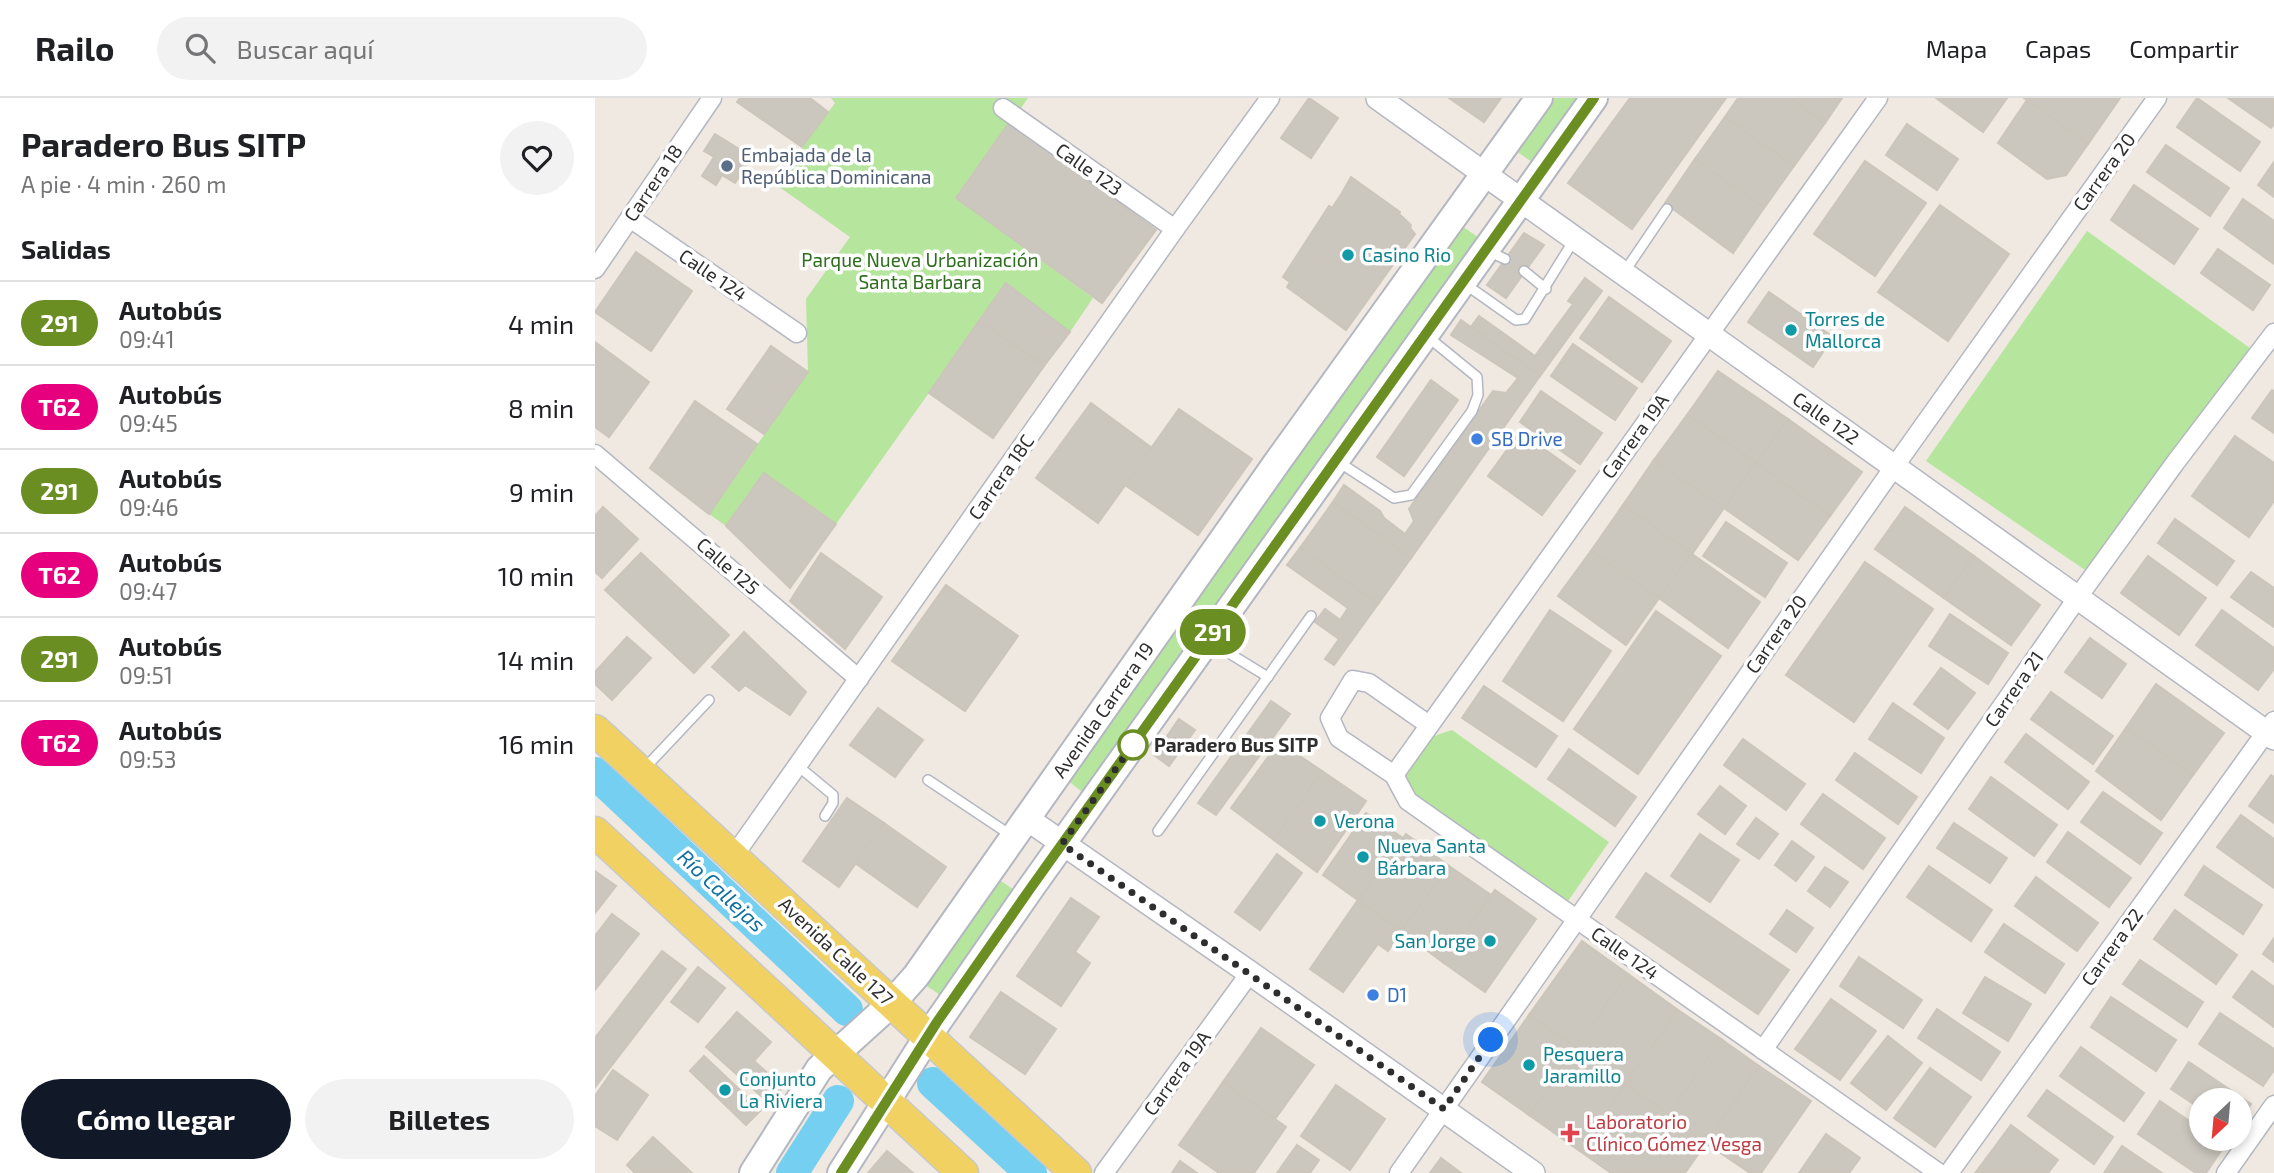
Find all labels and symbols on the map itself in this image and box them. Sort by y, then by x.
street label: Carrera 20 [2068,128,2140,215]
street label: Calle 123 [1052,137,1127,200]
street label: Carrera 18 [618,140,687,226]
place label: Embajada de la República Dominicana [741,143,932,188]
marker: Embajada de la República Dominicana [719,158,735,174]
place label: Casino Rio [1362,243,1451,266]
street label: Calle 124 [675,244,752,306]
marker: Casino Rio [1340,247,1356,263]
park label: Parque Nueva Urbanización Santa Barbara [801,248,1039,293]
place label: Torres de Mallorca [1805,307,1885,352]
marker: Torres de Mallorca [1783,322,1799,338]
street label: Calle 122 [1789,386,1864,449]
street label: Carrera 19A [1596,389,1673,483]
place label: SB Drive [1491,427,1563,450]
street label: Carrera 18C [963,430,1038,524]
marker: SB Drive [1469,431,1485,447]
street label: Calle 125 [692,532,764,599]
street label: Carrera 20 [1740,590,1811,678]
line badge: 291 [1173,609,1253,655]
street label: Avenida Carrera 19 [1047,638,1158,782]
street label: Carrera 21 [1979,646,2048,731]
marker: Paradero Bus SITP [1118,730,1148,760]
place label: Paradero Bus SITP [1154,733,1318,756]
place label: Verona [1334,809,1395,832]
marker: Verona [1312,813,1328,829]
place label: Nueva Santa Bárbara [1377,834,1486,879]
water label: Río Callejas [673,843,771,937]
marker: Nueva Santa Bárbara [1355,849,1371,865]
street label: Avenida Calle 127 [774,892,898,1010]
street label: Carrera 22 [2076,903,2147,990]
street label: Calle 124 [1587,921,1663,984]
place label: San Jorge [1394,929,1476,952]
marker: San Jorge [1482,933,1498,949]
place label: D1 [1387,983,1407,1006]
marker: D1 [1365,987,1381,1003]
your location [1473,1022,1508,1057]
street label: Carrera 19A [1138,1026,1215,1120]
place label: Pesquera Jaramillo [1543,1042,1624,1087]
marker: Pesquera Jaramillo [1521,1057,1537,1073]
place label: Conjunto La Riviera [739,1067,823,1112]
marker: Conjunto La Riviera [717,1082,733,1098]
north arrow [2189,1088,2252,1152]
place label: Laboratorio Clínico Gómez Vesga [1586,1110,1762,1155]
marker: Laboratorio Clínico Gómez Vesga [1560,1123,1580,1143]

